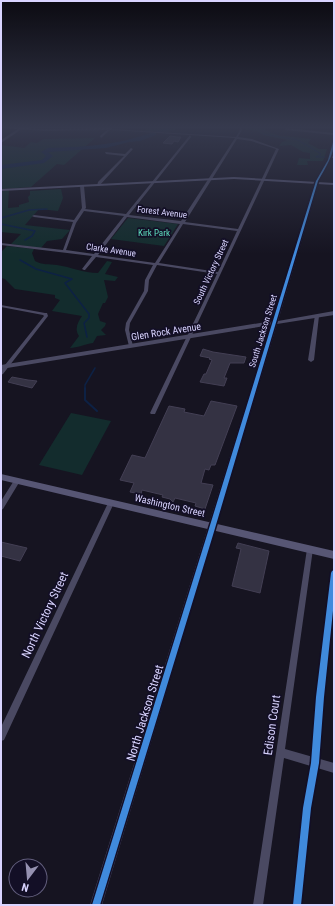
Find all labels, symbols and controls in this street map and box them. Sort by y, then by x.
street label: Forest Avenue [136,204,188,220]
park label: Kirk Park [138,228,170,238]
street label: South Victory Street [192,238,231,306]
street label: Clarke Avenue [85,242,137,258]
street label: South Jackson Street [247,293,279,369]
street label: Glen Rock Avenue [130,320,202,342]
street label: Washington Street [133,492,206,519]
street label: North Victory Street [19,569,71,660]
street label: North Jackson Street [124,663,166,763]
street label: Edison Court [261,694,283,756]
north arrow [8,858,48,898]
text: N [20,880,30,894]

